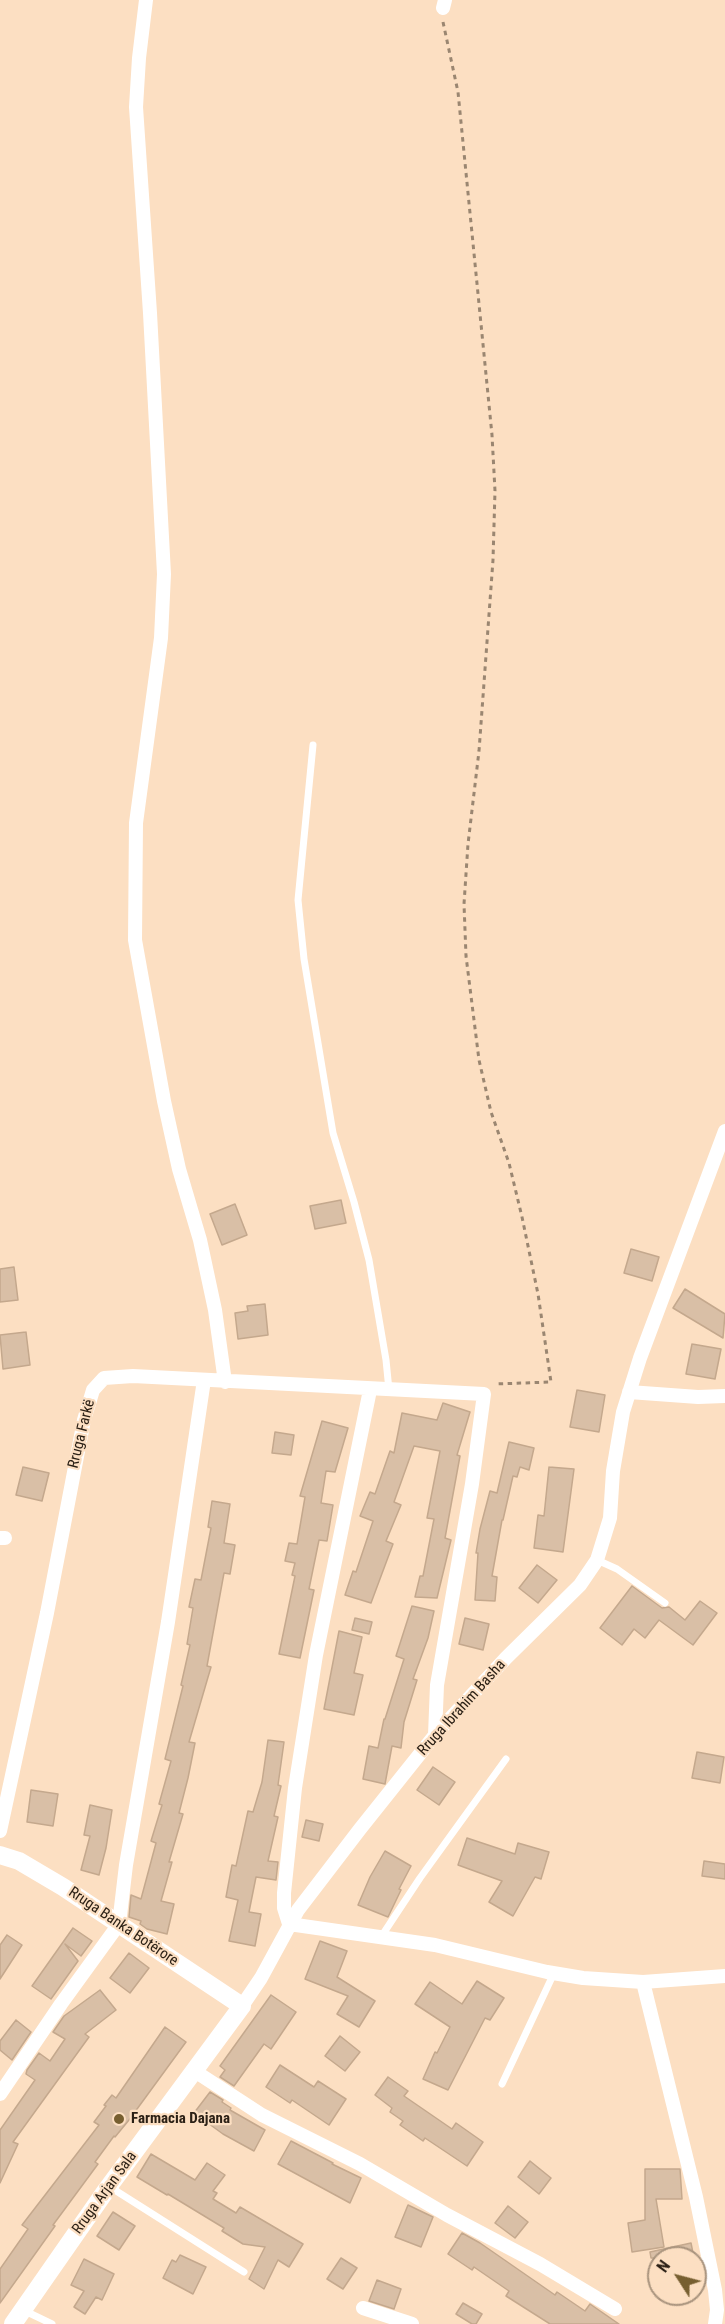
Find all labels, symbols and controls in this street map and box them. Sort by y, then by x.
street label: Rruga Farkë [65,1398,99,1470]
street label: Rruga Ibrahim Basha [414,1656,510,1760]
street label: Rruga Banka Botërore [65,1884,181,1970]
place label: Farmacia Dajana [131,2110,230,2128]
marker: Farmacia Dajana [112,2112,126,2126]
street label: Rruga Arjan Sala [69,2148,141,2238]
north arrow [647,2246,707,2306]
text: N [653,2257,674,2276]

